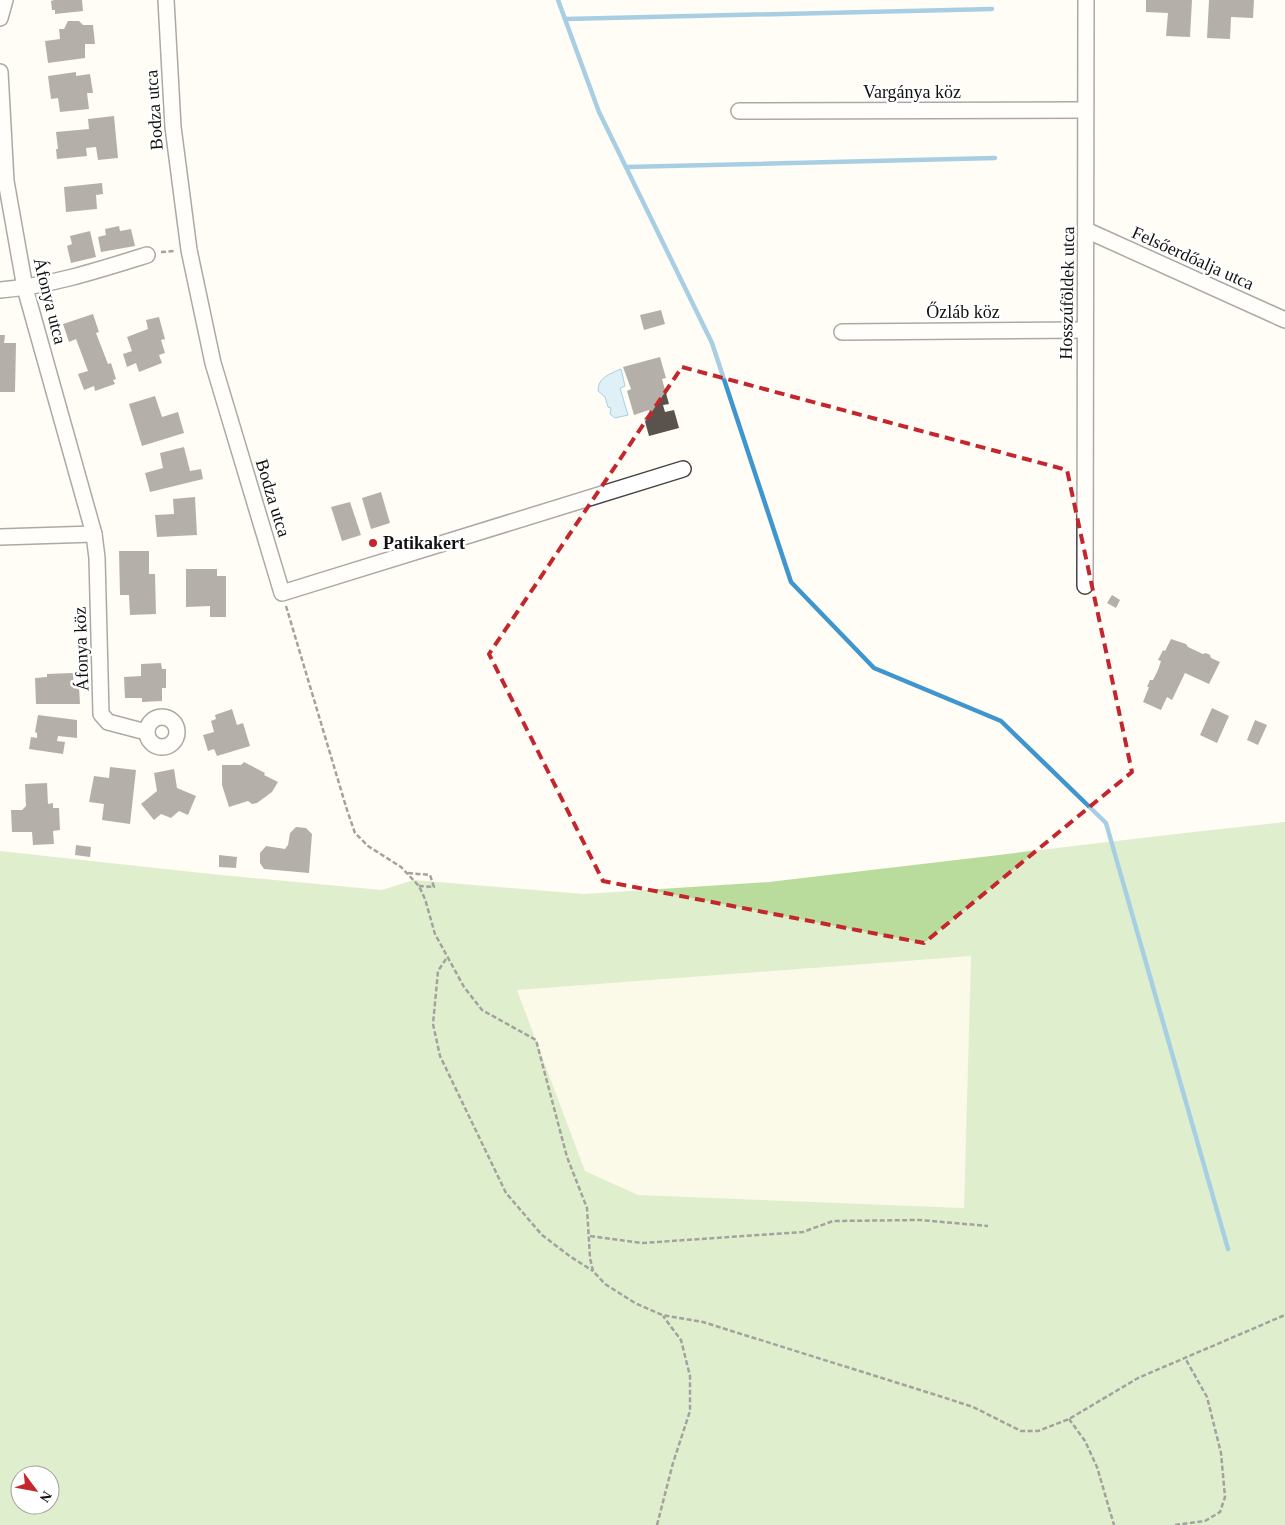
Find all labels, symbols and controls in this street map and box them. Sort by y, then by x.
street label: Bodza utca [141,69,167,151]
street label: Vargánya köz [863,82,961,102]
street label: Felsőerdőalja utca [1129,222,1257,294]
street label: Hosszúföldek utca [1056,226,1078,360]
street label: Áfonya utca [30,255,71,346]
street label: Őzláb köz [926,301,1000,322]
street label: Bodza utca [252,457,294,539]
place label: Patikakert [383,533,465,553]
marker: Patikakert [367,537,379,549]
street label: Áfonya köz [69,606,92,692]
north arrow [10,1465,60,1515]
text: N [37,1488,55,1505]

